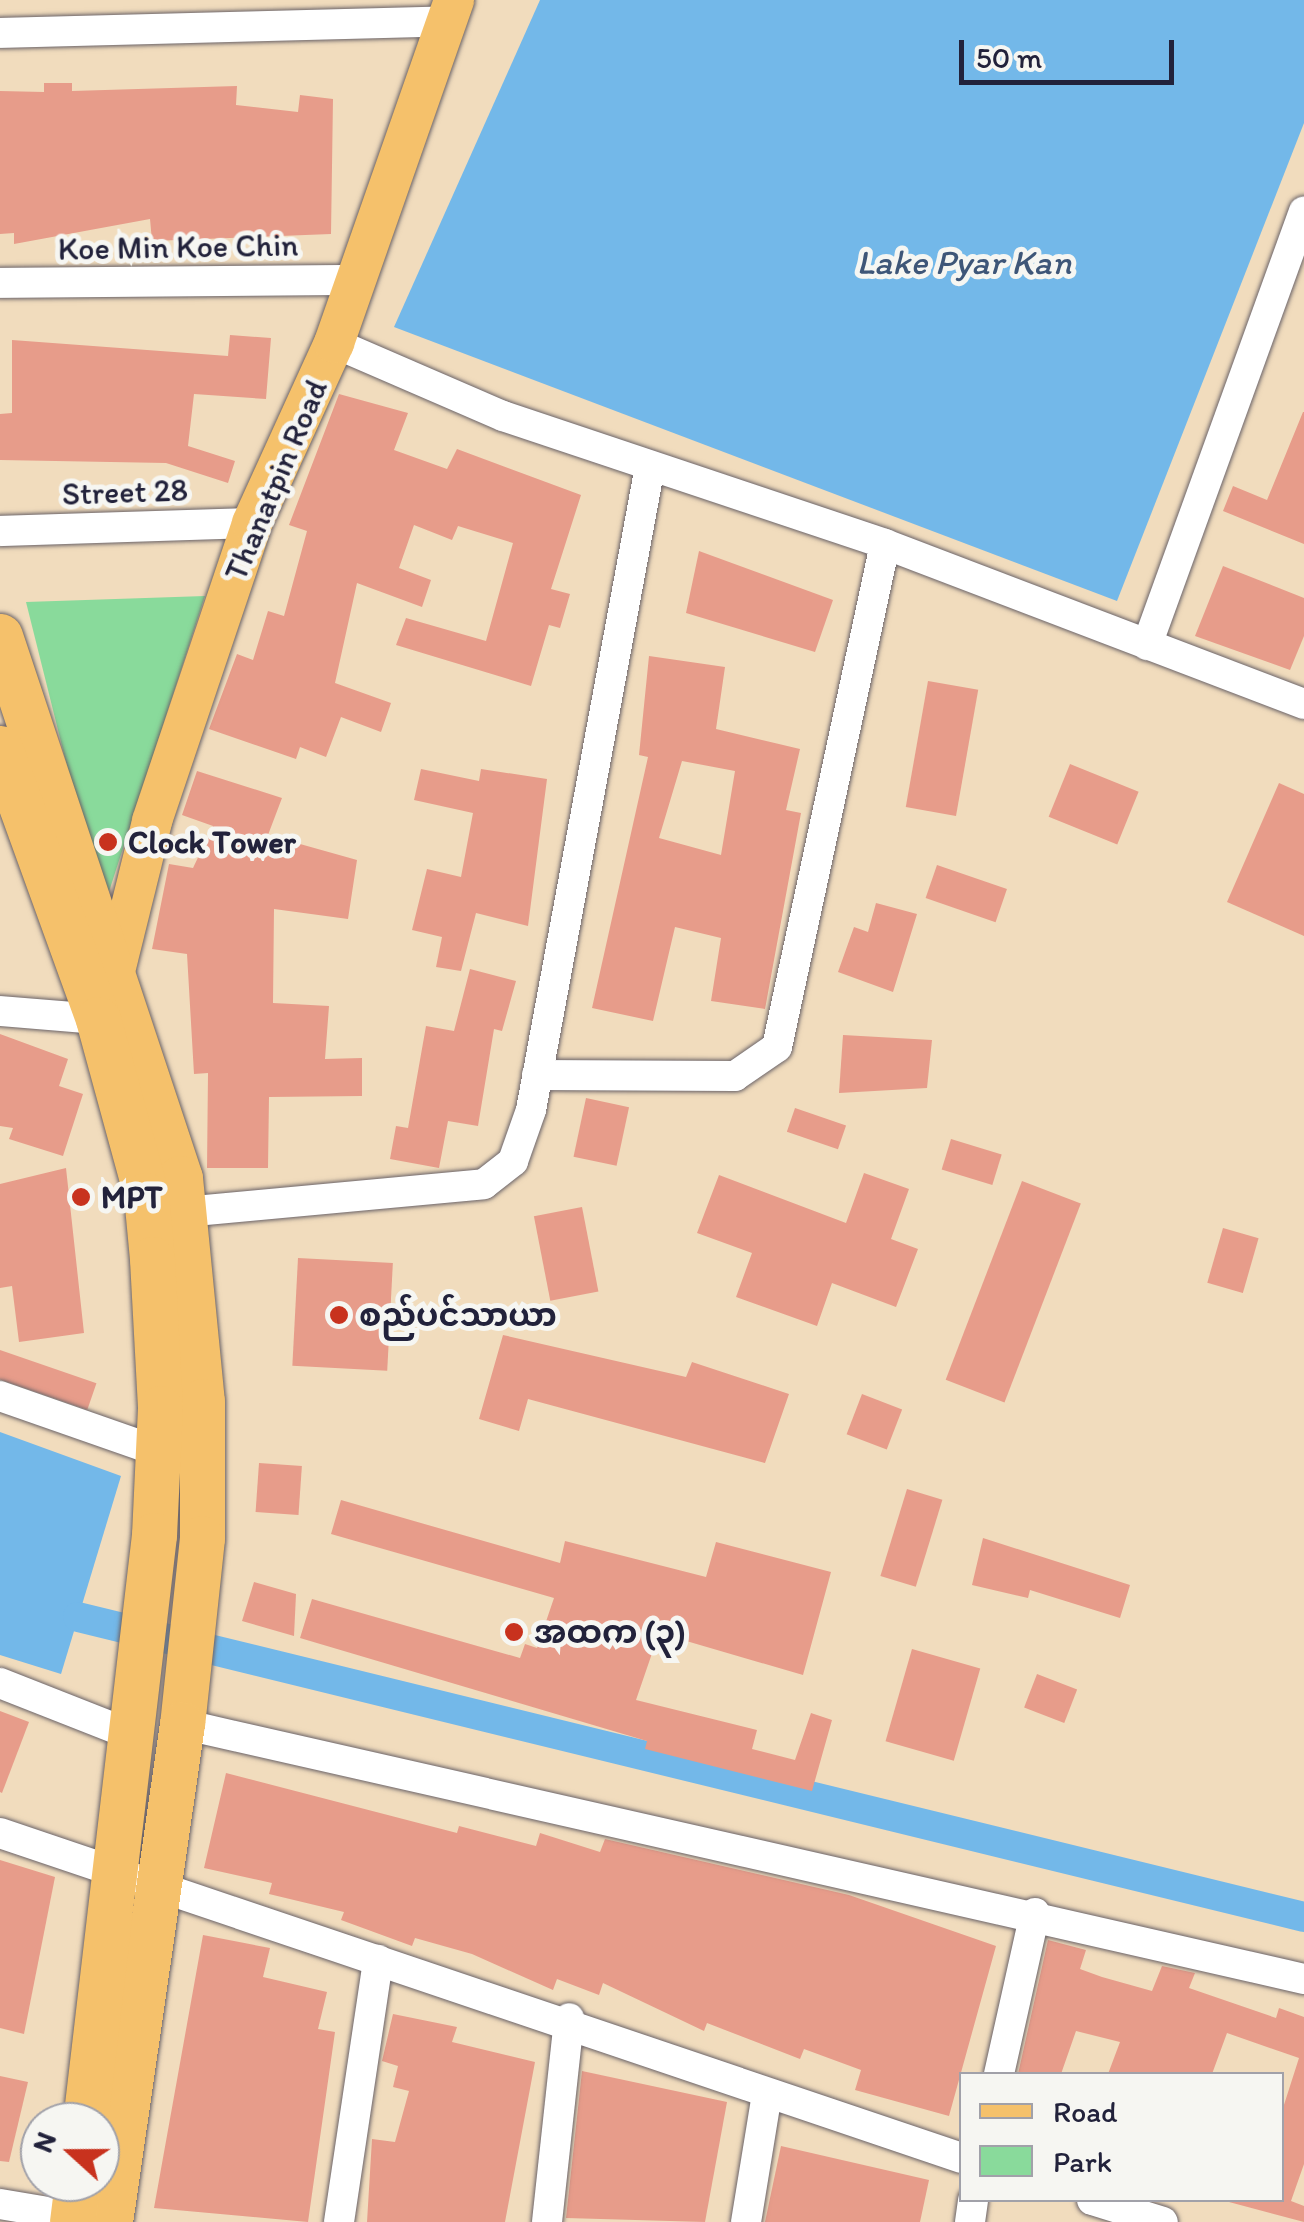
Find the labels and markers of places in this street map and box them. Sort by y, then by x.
place label: Clock Tower [128,823,293,861]
marker: Clock Tower [97,831,119,853]
place label: MPT [101,1178,162,1216]
marker: MPT [70,1186,92,1208]
place label: စည်ပင်သာယာ [359,1296,557,1334]
marker: စည်ပင်သာယာ [328,1304,350,1326]
place label: အထက (၃) [534,1613,686,1651]
marker: အထက (၃) [503,1621,525,1643]

